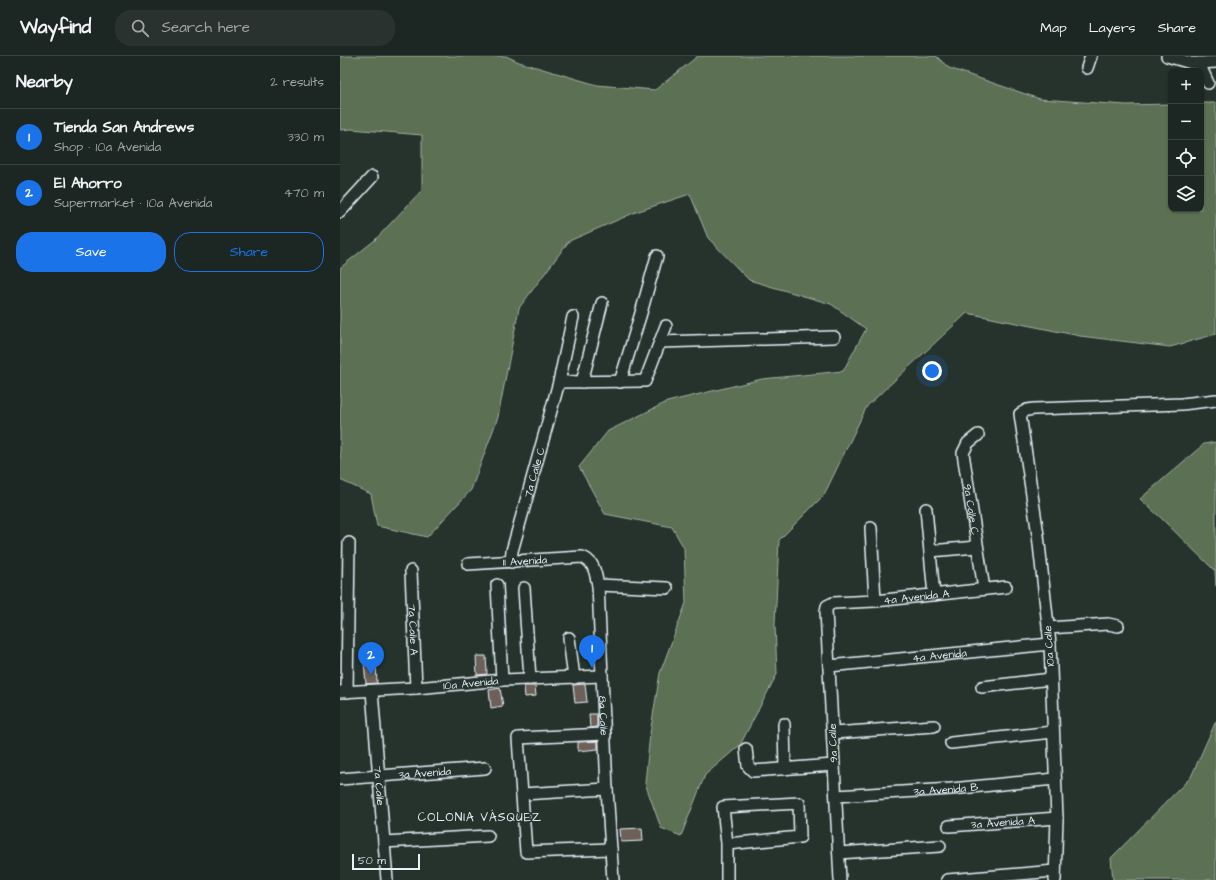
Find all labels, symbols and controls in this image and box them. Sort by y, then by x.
search box [115,10,395,46]
text: Wayfind [20,14,91,41]
icon: search [129,17,151,39]
text: Search here [161,17,250,38]
text: Map [1040,18,1067,38]
text: Layers [1089,18,1136,38]
text: Share [1158,18,1196,38]
map controls [1168,68,1204,212]
button: + [1168,68,1204,104]
text: Nearby [16,70,73,94]
text: 2 results [270,73,324,91]
button: − [1168,104,1204,140]
text: Tienda San Andrews [54,117,194,138]
text: 1 [28,128,30,146]
text: 330 m [287,128,324,146]
text: Shop · 10a Avenida [54,138,161,156]
button: locate [1168,140,1204,176]
text: El Ahorro [54,173,122,194]
button: layers [1168,176,1204,212]
text: 2 [25,184,33,202]
text: 470 m [284,184,324,202]
text: Supermarket · 10a Avenida [54,194,212,212]
button: Save [16,232,166,272]
button: Share [174,232,324,272]
your location [922,361,942,381]
street label: 7a Calle C [520,445,548,499]
street label: 9a Calle C [960,483,983,536]
street label: 11 Avenida [502,552,548,569]
street label: 4a Avenida A [883,586,950,608]
street label: 7a Calle A [405,604,422,656]
street label: 10a Calle [1040,625,1058,667]
pin: 1 [579,635,605,668]
pin: 2 [358,642,384,675]
street label: 4a Avenida [912,645,968,665]
street label: 10a Avenida [442,673,499,693]
street label: 8a Calle [595,695,612,736]
street label: 9a Calle [825,723,841,763]
street label: 3a Avenida [398,763,452,782]
street label: 7a Calle [370,765,389,806]
street label: 3a Avenida B [913,779,979,799]
district label: COLONIA VÁSQUEZ [418,809,542,826]
street label: 3a Avenida A [970,812,1035,832]
scale bar [352,852,420,871]
text: 50 m [358,853,386,868]

